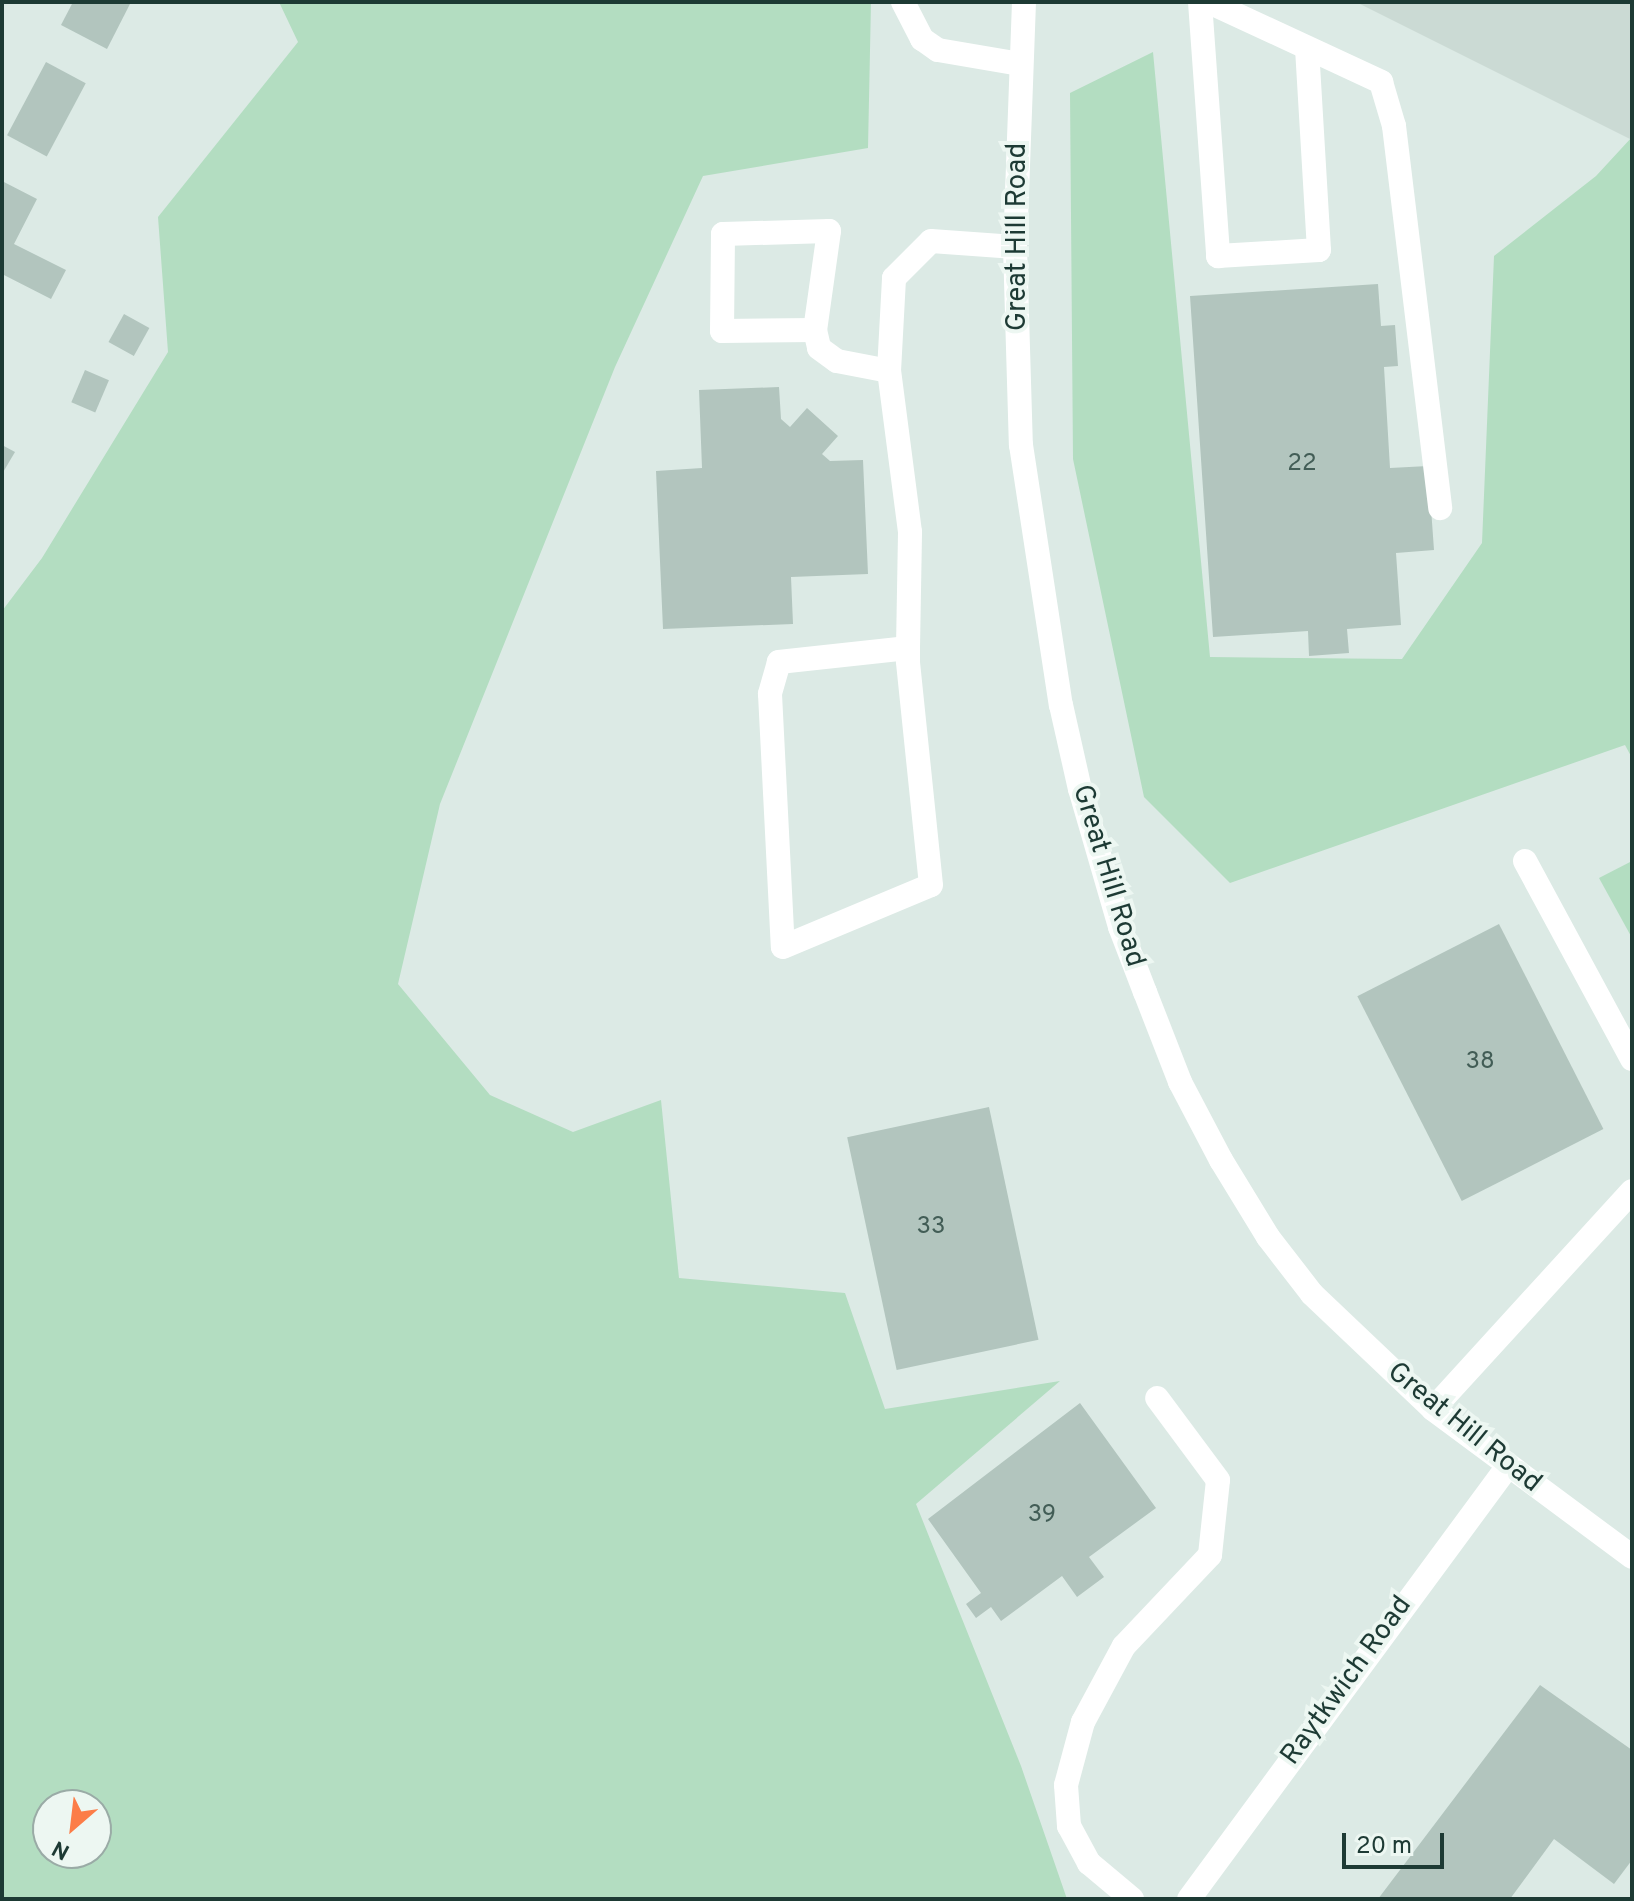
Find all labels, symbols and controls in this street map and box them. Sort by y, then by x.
street label: Great Hill Road [1001,143,1035,331]
house number: 22 [1287,451,1317,479]
street label: Great Hill Road [1064,781,1152,971]
house number: 38 [1465,1049,1495,1077]
house number: 33 [917,1214,945,1242]
street label: Great Hill Road [1380,1356,1548,1500]
house number: 39 [1028,1502,1056,1530]
street label: Raytkwich Road [1274,1590,1420,1772]
north arrow [32,1789,112,1869]
scale bar [1346,1817,1448,1867]
text: 20 m [1356,1832,1412,1862]
text: N [48,1833,75,1864]

